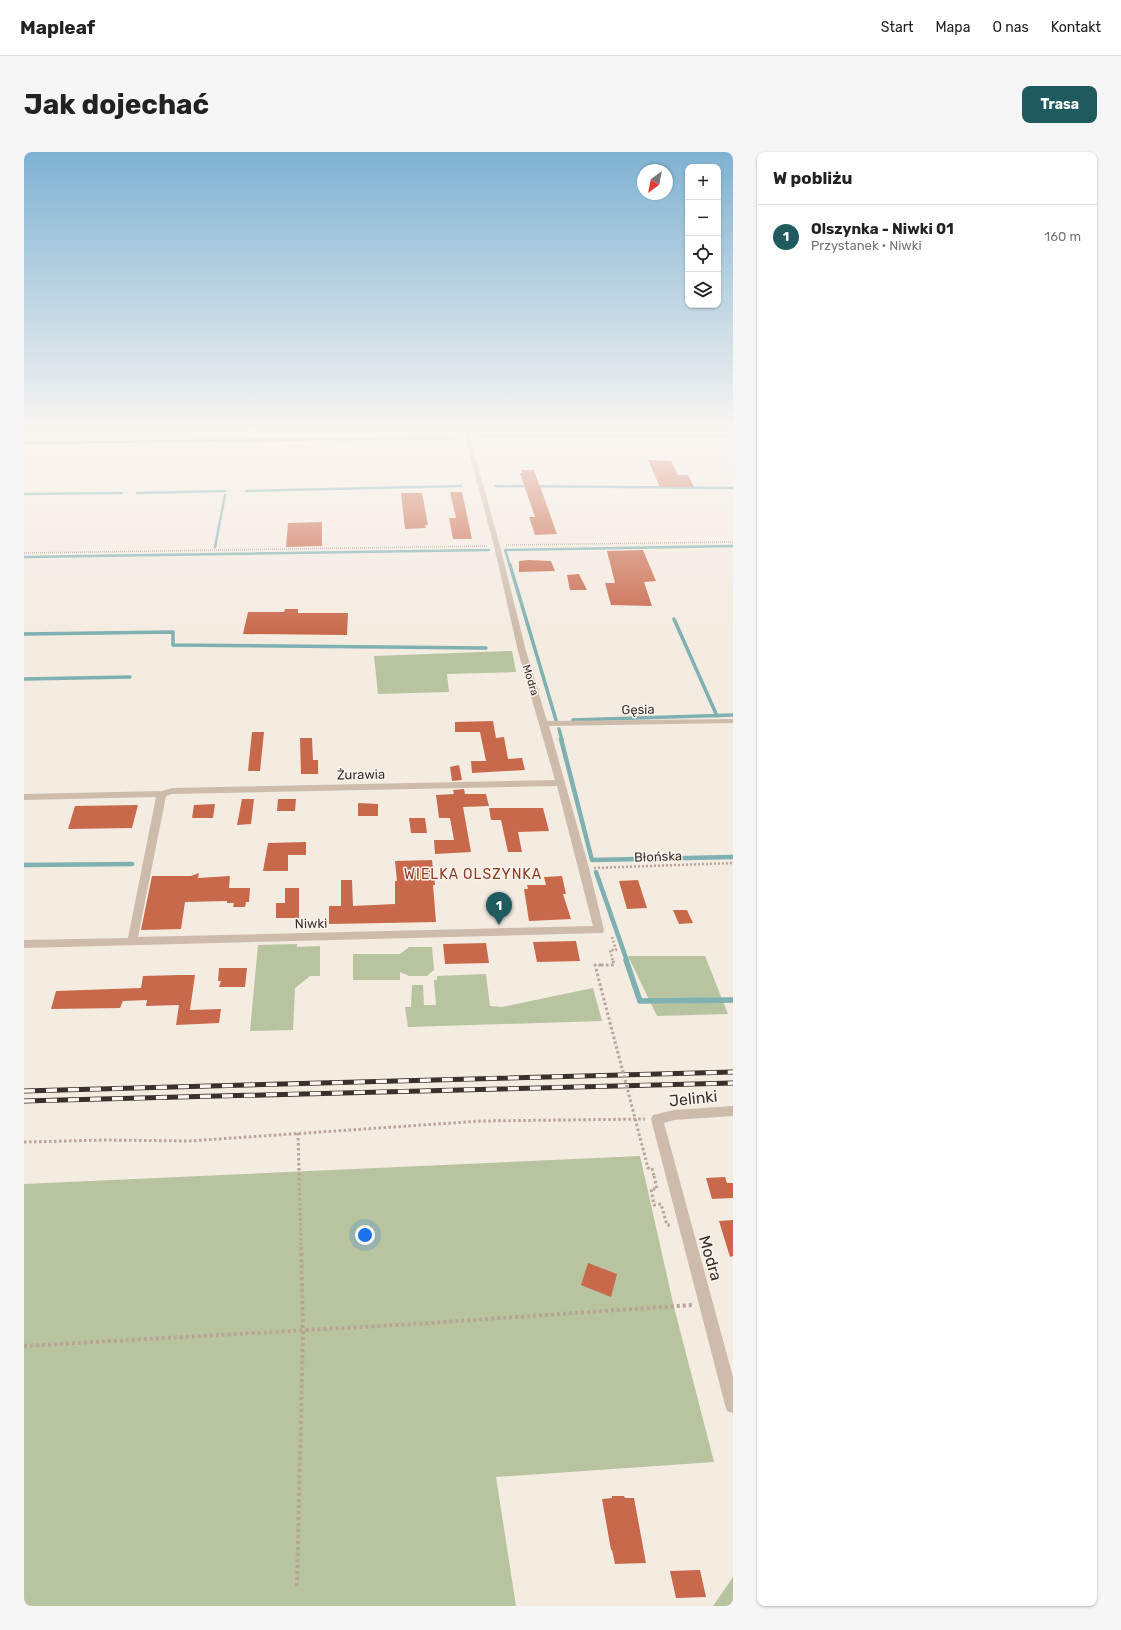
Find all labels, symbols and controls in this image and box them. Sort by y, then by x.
text: Mapleaf [20,16,95,39]
text: Start [881,19,913,36]
text: Mapa [935,19,970,36]
text: O nas [992,19,1029,36]
text: Kontakt [1051,19,1101,36]
button: Trasa [1022,86,1097,123]
text: Jak dojechać [24,88,209,121]
north arrow [637,164,673,200]
map controls [685,164,721,308]
button: + [685,164,721,200]
text: W pobliżu [773,168,852,188]
button: − [685,200,721,236]
text: Olszynka - Niwki 01 [811,220,954,238]
text: 1 [783,229,789,244]
text: 160 m [1045,229,1081,244]
button: locate [685,236,721,272]
text: Przystanek · Niwki [811,238,922,253]
button: layers [685,272,721,308]
street label: Modra [520,663,541,697]
street label: Gęsia [621,702,655,717]
street label: Żurawia [337,767,385,782]
street label: Błońska [634,848,682,865]
district label: WIELKA OLSZYNKA [404,866,542,883]
pin: 1 [486,892,512,925]
street label: Niwki [295,916,327,931]
street label: Jelinki [668,1087,718,1110]
your location [355,1225,375,1245]
street label: Modra [695,1233,726,1283]

